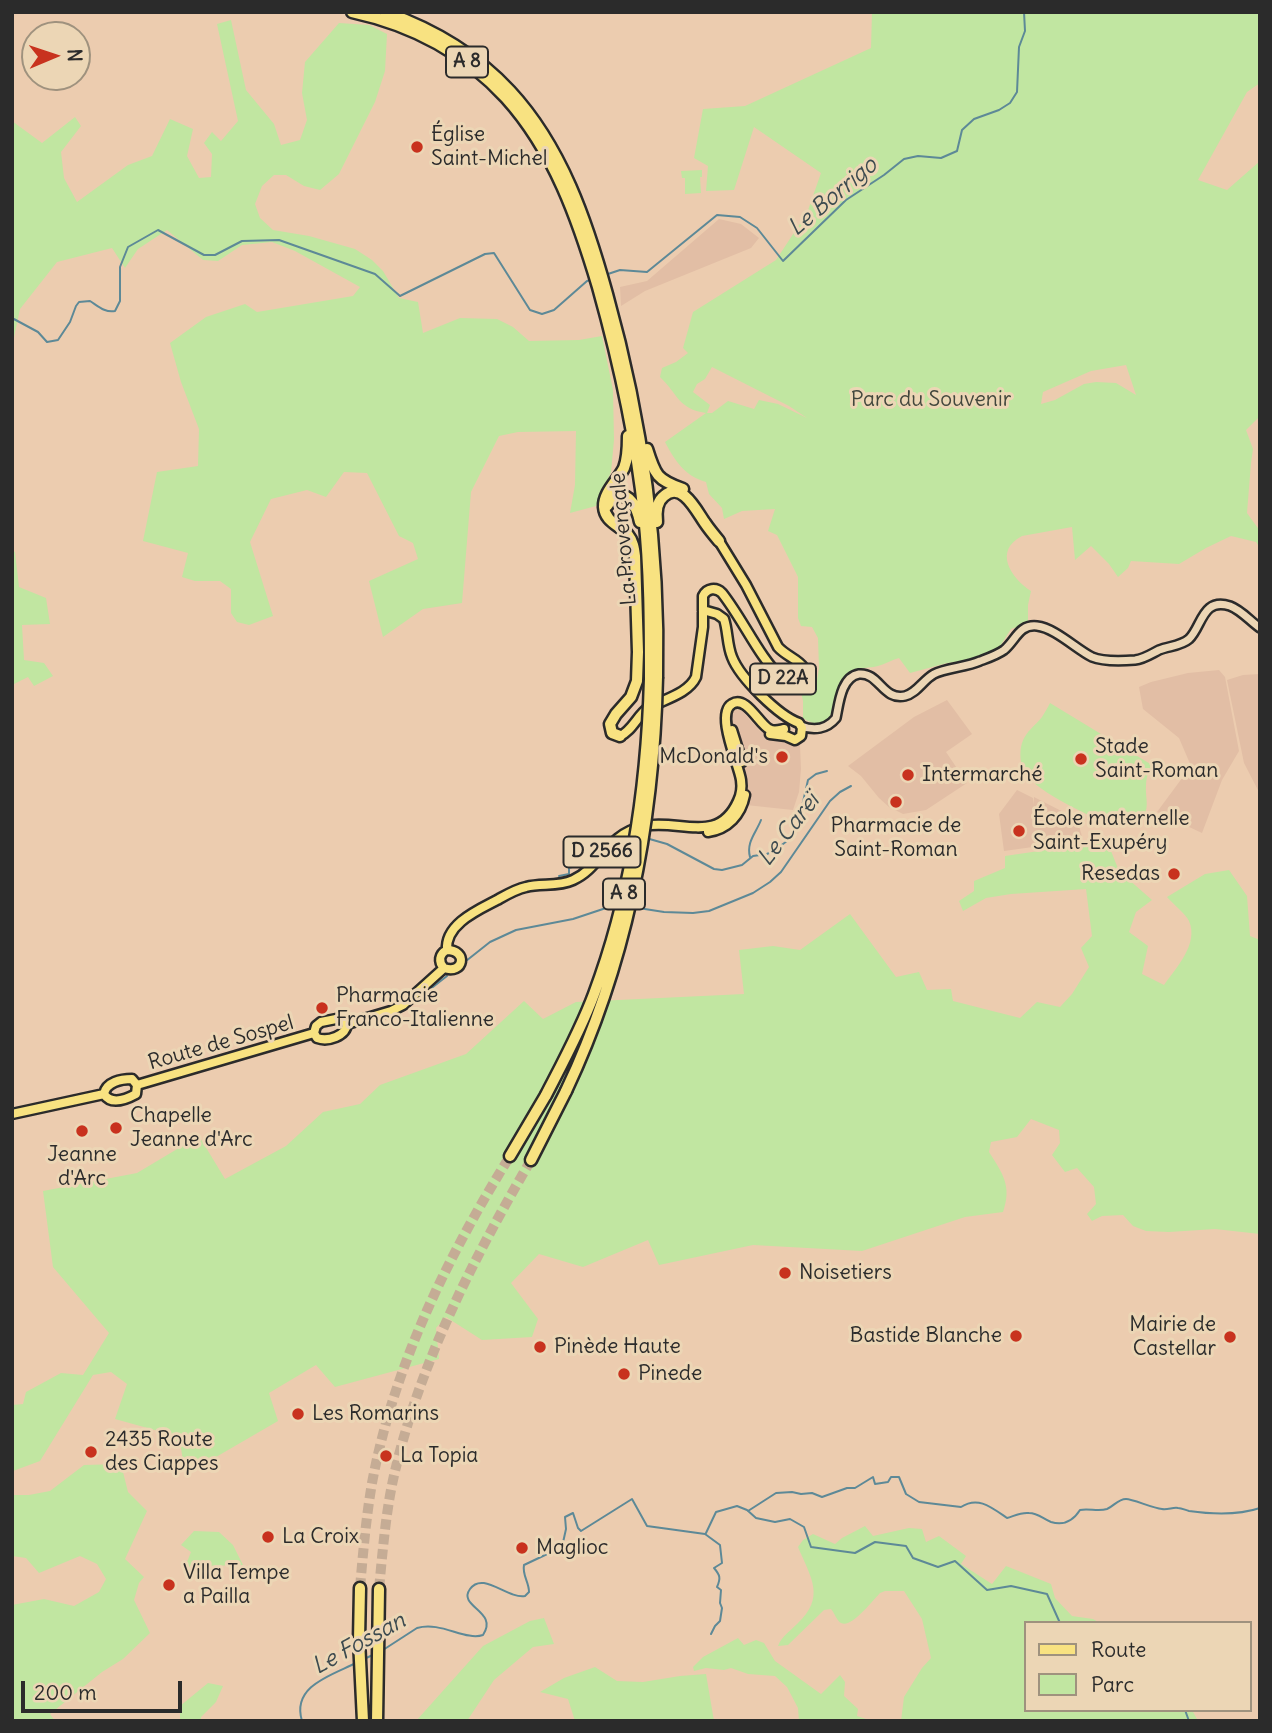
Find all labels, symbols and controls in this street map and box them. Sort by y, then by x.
north arrow [21,21,91,91]
road number: A 8 [446,46,488,78]
text: N [63,48,87,62]
place label: Église Saint-Michel [431,122,547,172]
marker: Église Saint-Michel [409,139,425,155]
water label: Le Borrigo [783,152,883,242]
park label: Parc du Souvenir [851,387,1011,413]
street label: La Provençale [606,472,642,606]
road number: D 22A [750,664,816,694]
place label: Stade Saint-Roman [1095,734,1219,784]
place label: McDonald's [659,744,768,770]
marker: McDonald's [774,749,790,765]
marker: Stade Saint-Roman [1073,751,1089,767]
place label: Intermarché [922,762,1043,788]
marker: Intermarché [900,767,916,783]
water label: Le Careï [752,788,826,872]
marker: Pharmacie de Saint-Roman [888,794,904,810]
place label: École maternelle Saint-Exupéry [1033,806,1190,856]
place label: Pharmacie de Saint-Roman [831,813,961,863]
marker: École maternelle Saint-Exupéry [1011,823,1027,839]
road number: D 2566 [564,836,640,867]
place label: Resedas [1081,861,1160,887]
marker: Resedas [1166,866,1182,882]
road number: A 8 [603,878,645,909]
place label: Pharmacie Franco-Italienne [336,983,494,1033]
marker: Pharmacie Franco-Italienne [314,1000,330,1016]
street label: Route de Sospel [145,1010,297,1076]
place label: Chapelle Jeanne d'Arc [130,1103,253,1153]
marker: Chapelle Jeanne d'Arc [108,1120,124,1136]
marker: Jeanne d'Arc [74,1123,90,1139]
place label: Jeanne d'Arc [47,1142,117,1192]
place label: Noisetiers [799,1260,892,1286]
marker: Noisetiers [777,1265,793,1281]
place label: Mairie de Castellar [1129,1312,1216,1362]
place label: Bastide Blanche [850,1323,1002,1349]
marker: Bastide Blanche [1008,1328,1024,1344]
marker: Mairie de Castellar [1222,1329,1238,1345]
place label: Pinède Haute [554,1334,681,1360]
marker: Pinède Haute [532,1339,548,1355]
place label: Pinede [638,1361,702,1387]
marker: Pinede [616,1366,632,1382]
place label: Les Romarins [312,1401,439,1427]
marker: Les Romarins [290,1406,306,1422]
place label: 2435 Route des Ciappes [105,1427,218,1477]
place label: La Topia [400,1443,478,1469]
marker: 2435 Route des Ciappes [83,1444,99,1460]
marker: La Topia [378,1448,394,1464]
place label: La Croix [282,1524,359,1550]
marker: La Croix [260,1529,276,1545]
place label: Maglioc [536,1535,608,1561]
marker: Maglioc [514,1540,530,1556]
place label: Villa Tempe a Pailla [183,1560,290,1610]
marker: Villa Tempe a Pailla [161,1577,177,1593]
water label: Le Fossan [308,1607,410,1681]
legend [1024,1621,1251,1712]
text: Route [1091,1636,1146,1663]
scale bar [24,1666,186,1710]
text: Parc [1091,1671,1134,1698]
text: 200 m [34,1679,97,1706]

